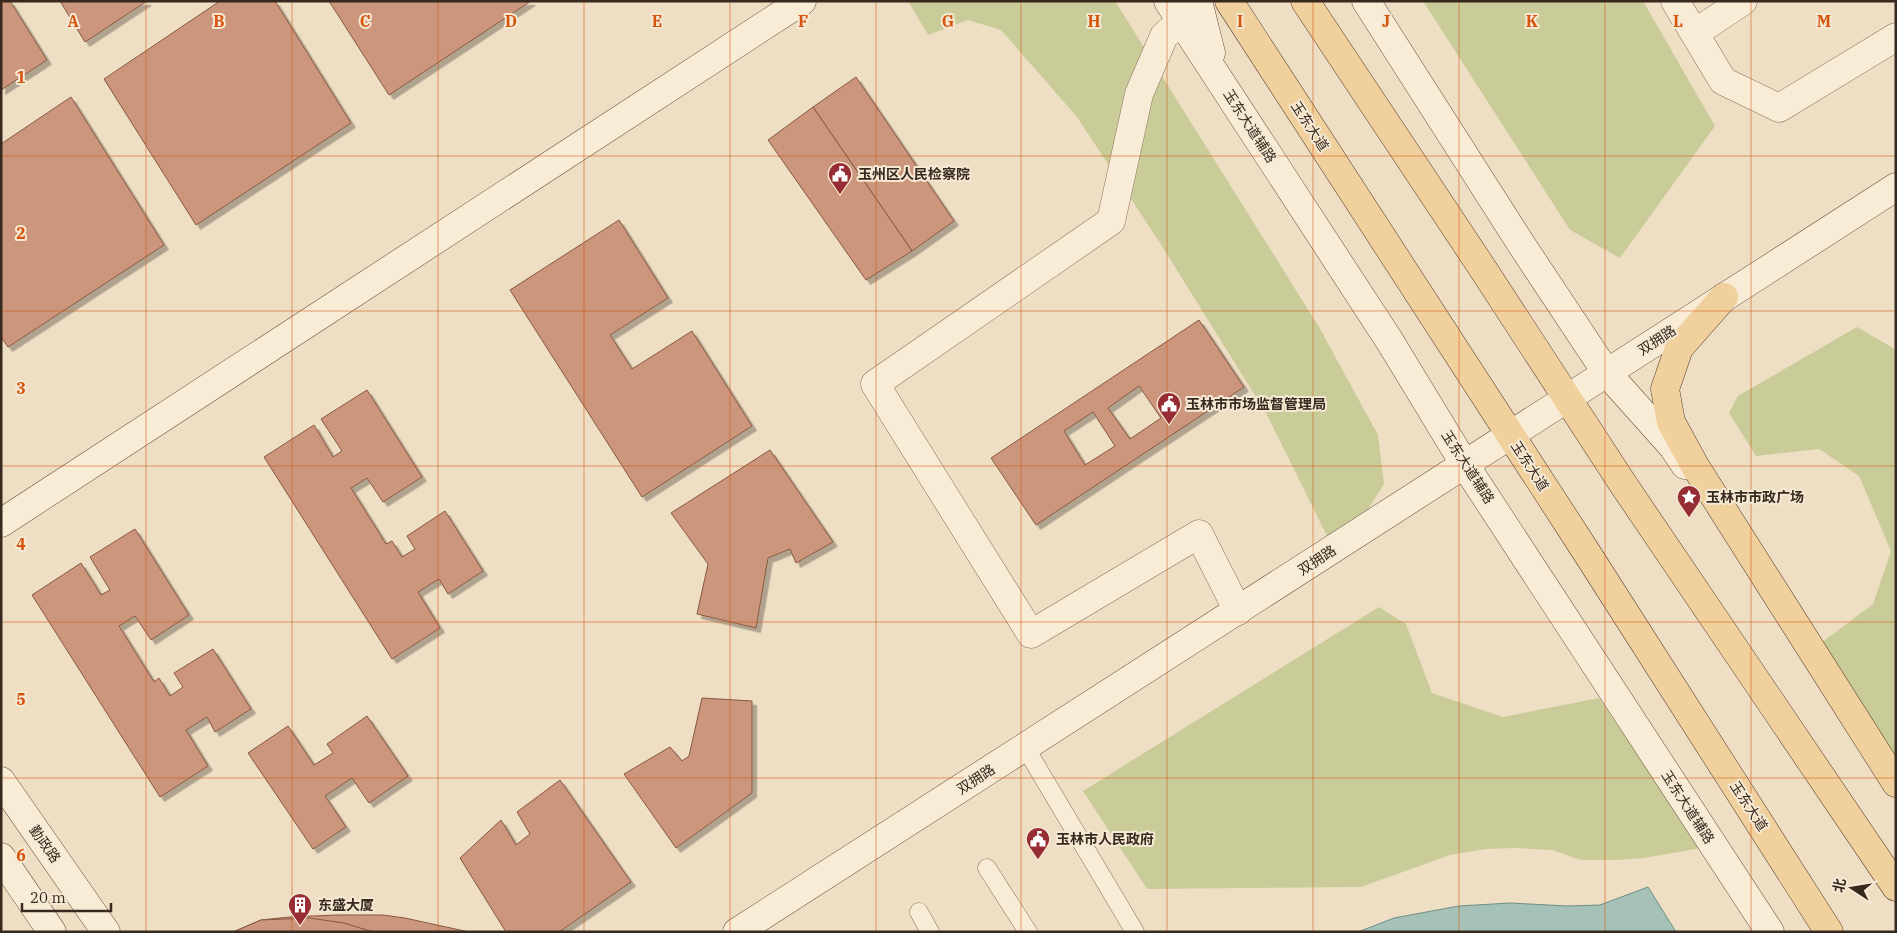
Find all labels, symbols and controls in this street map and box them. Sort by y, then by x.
text: A [67,11,79,31]
text: B [213,11,225,31]
text: C [360,11,370,31]
text: D [505,11,517,31]
text: E [652,11,662,31]
text: F [798,11,808,31]
text: G [942,11,954,31]
text: H [1088,11,1101,31]
text: I [1237,11,1243,31]
text: J [1382,11,1390,31]
text: K [1526,11,1539,31]
text: L [1673,11,1683,31]
text: M [1817,11,1831,31]
text: 1 [16,67,26,87]
street label: 玉东大道辅路 [1220,86,1280,166]
street label: 玉东大道 [1287,98,1333,154]
public building icon: 玉州区人民检察院 [827,161,853,195]
place label: 玉州区人民检察院 [858,165,970,183]
text: 2 [16,223,26,243]
street label: 双拥路 [1634,321,1680,359]
text: 3 [16,378,26,398]
public building icon: 玉林市市场监督管理局 [1156,391,1182,425]
place label: 玉林市市场监督管理局 [1186,395,1326,413]
street label: 玉东大道辅路 [1438,427,1498,507]
street label: 玉东大道 [1507,438,1553,494]
place icon: 玉林市市政广场 [1676,484,1702,518]
place label: 玉林市市政广场 [1706,488,1804,506]
text: 4 [16,534,26,554]
street label: 双拥路 [1294,541,1340,579]
text: 5 [16,689,26,709]
street label: 双拥路 [953,760,999,798]
street label: 玉东大道辅路 [1658,767,1718,847]
street label: 玉东大道 [1726,778,1772,834]
street label: 勤政路 [26,822,64,866]
public building icon: 玉林市人民政府 [1025,826,1051,860]
place label: 玉林市人民政府 [1056,830,1154,848]
text: 6 [16,845,26,865]
north arrow [1827,863,1877,913]
text: 北 [1829,877,1850,894]
scale bar [22,880,111,912]
text: 20 m [30,888,66,907]
building icon: 东盛大厦 [287,892,313,926]
place label: 东盛大厦 [318,896,374,914]

